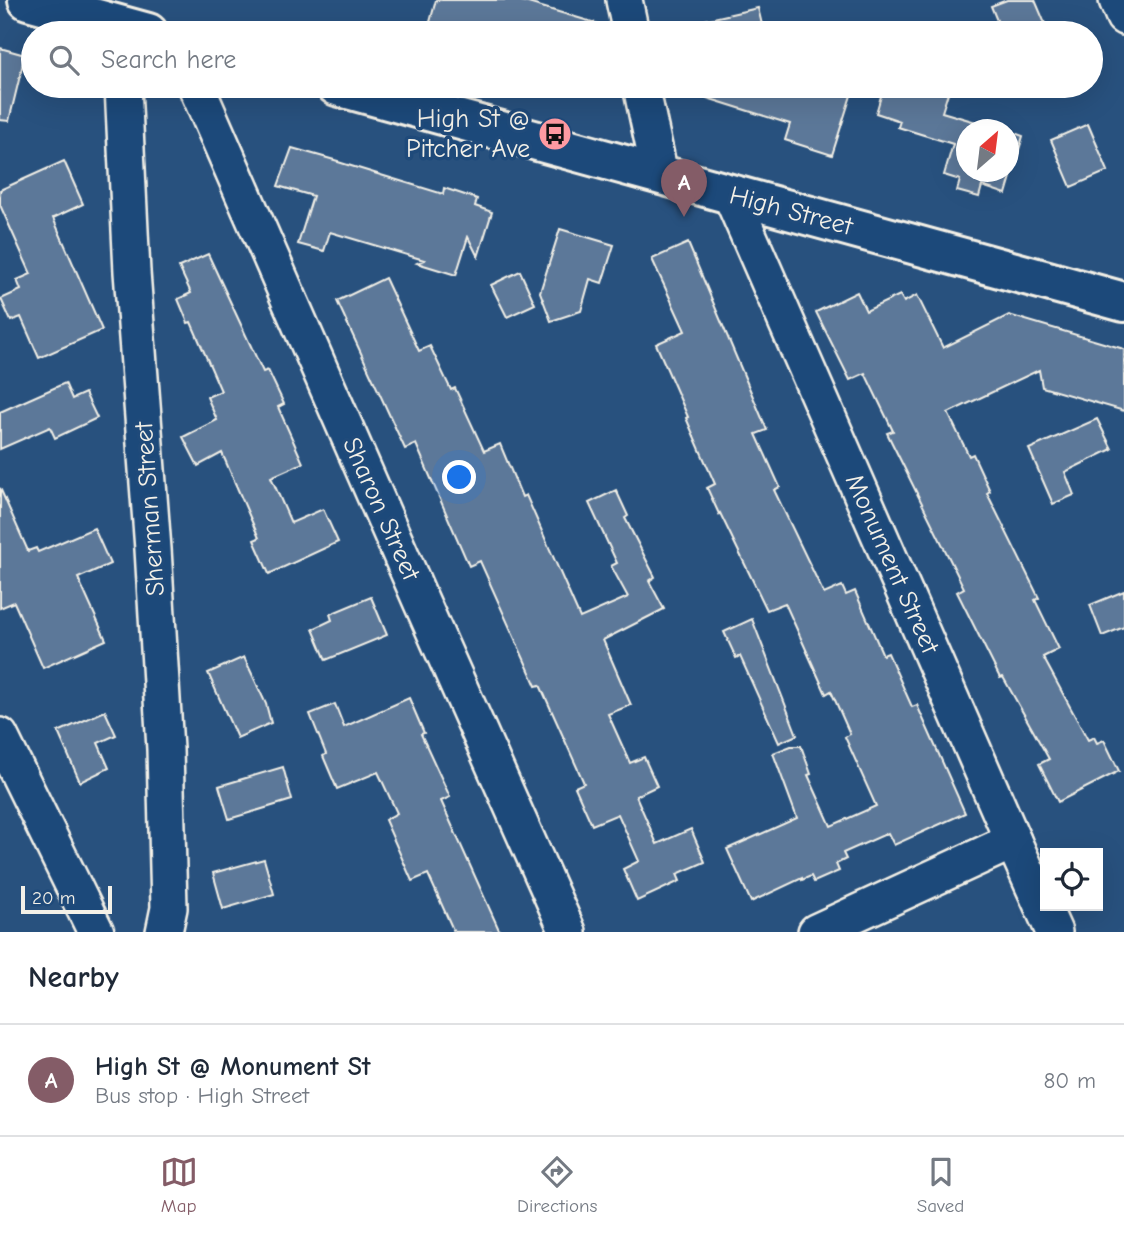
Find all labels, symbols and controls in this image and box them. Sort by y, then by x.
search box [21,21,1103,98]
icon: search [45,41,83,79]
text: Search here [101,45,236,75]
place label: High St @ Pitcher Ave [406,104,530,164]
bus stop icon: High St @ Pitcher Ave [536,115,574,153]
north arrow [956,119,1019,182]
pin: A [661,159,707,217]
street label: High Street [726,180,857,242]
street label: Sherman Street [129,419,171,597]
street label: Sharon Street [336,433,427,587]
your location [442,460,476,494]
street label: Monument Street [839,470,946,660]
map controls [1040,848,1103,911]
button: locate [1040,848,1103,911]
scale bar [21,883,112,915]
text: 20 m [32,887,76,909]
text: Nearby [28,960,119,995]
text: High St @ Monument St [95,1052,371,1082]
text: A [45,1067,57,1094]
text: 80 m [1043,1067,1096,1094]
text: Bus stop · High Street [95,1082,309,1109]
tab: Map [160,1153,198,1217]
tab: Directions [517,1153,597,1217]
tab: Saved [917,1153,964,1217]

